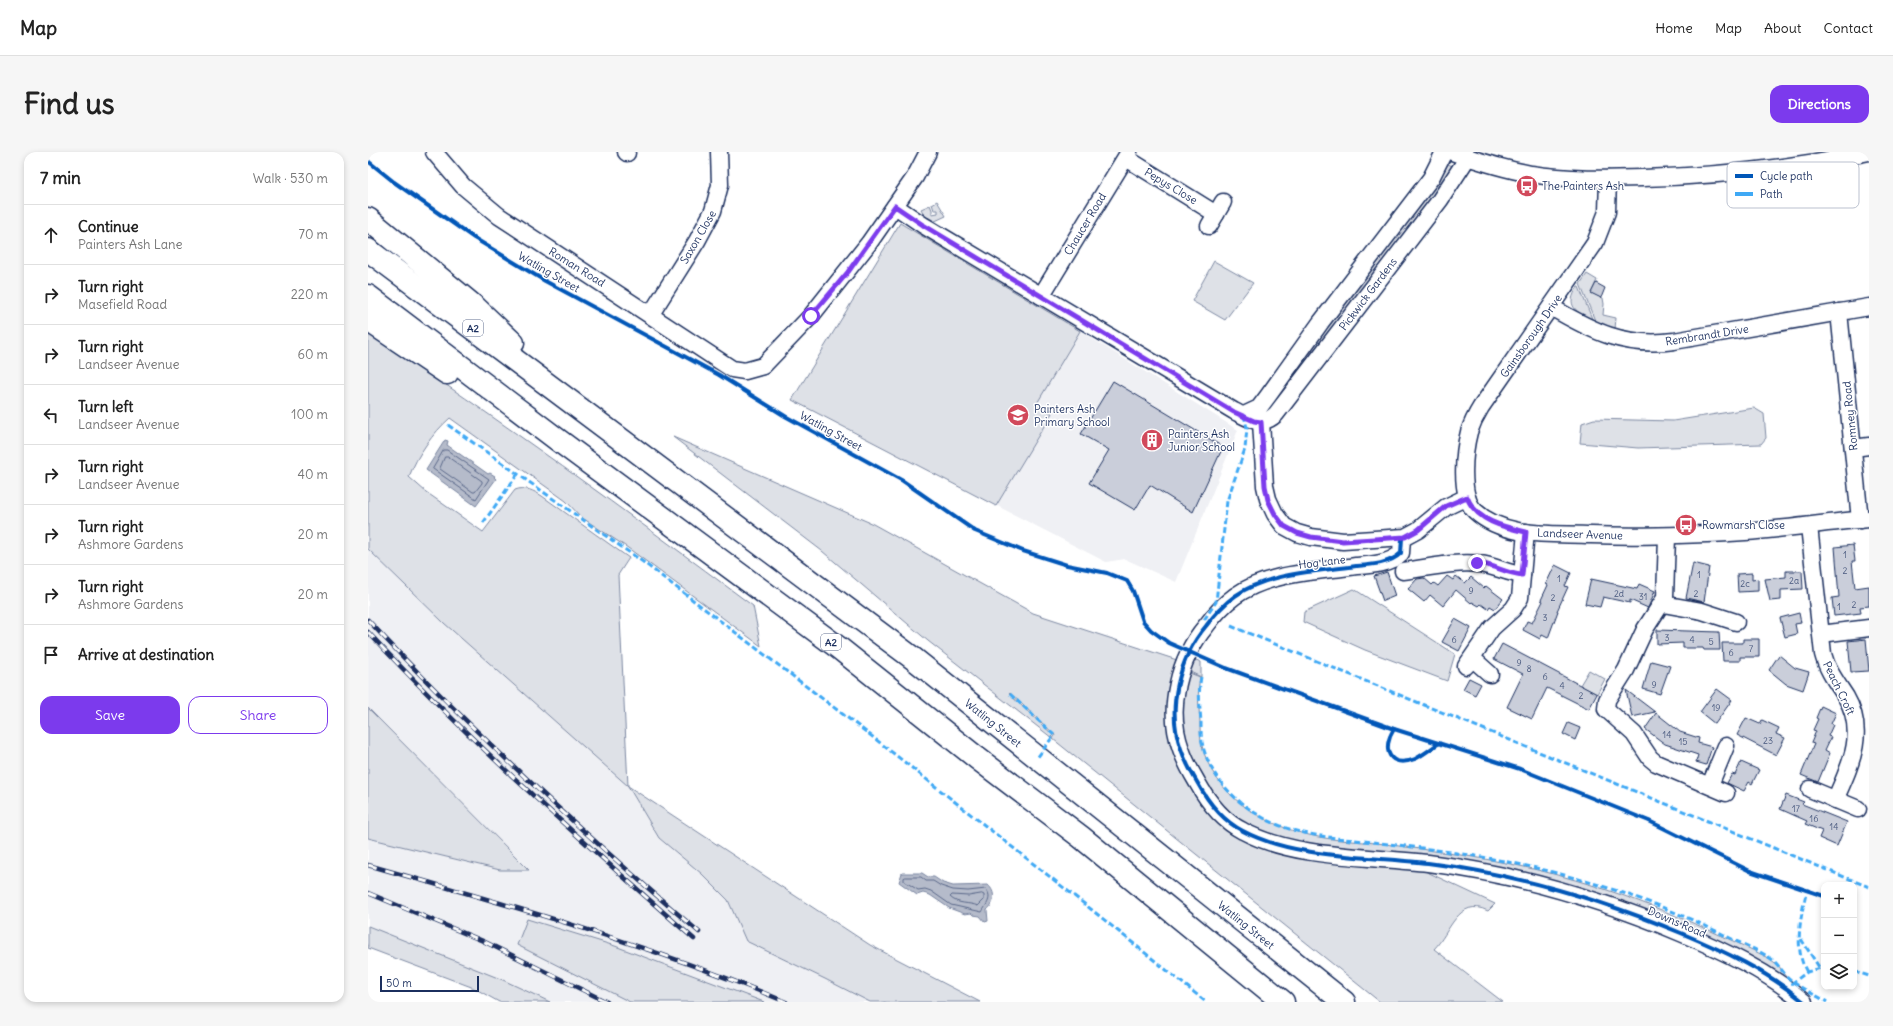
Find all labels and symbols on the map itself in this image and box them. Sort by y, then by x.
legend [1727,162,1859,208]
street label: Pepys Close [1142,165,1200,207]
text: Cycle path [1760,169,1813,183]
bus stop icon: The Painters Ash [1514,173,1540,199]
place label: The Painters Ash [1542,179,1624,193]
text: Path [1760,187,1783,201]
street label: Chaucer Road [1061,190,1109,258]
street label: Saxon Close [677,208,719,266]
street label: Roman Road [546,244,608,290]
street label: Watling Street [516,249,583,295]
street label: Pickwick Gardens [1336,255,1400,333]
street label: Gainsborough Drive [1497,292,1565,380]
route start [802,307,820,325]
road number: A2 [463,320,483,336]
street label: Rembrandt Drive [1664,321,1750,349]
street label: Romney Road [1839,380,1861,451]
school or university icon: Painters Ash Primary School [1005,402,1031,428]
place label: Painters Ash Primary School [1034,402,1110,429]
street label: Watling Street [797,408,865,454]
building icon: Painters Ash Junior School [1139,427,1165,453]
place label: Painters Ash Junior School [1168,427,1235,454]
bus stop icon: Rowmarsh Close [1673,512,1699,538]
place label: Rowmarsh Close [1702,518,1785,532]
street label: Landseer Avenue [1537,526,1623,542]
house number: 1 [1843,549,1847,560]
street label: Hog Lane [1298,552,1346,572]
route end [1468,554,1486,572]
house number: 2 [1843,565,1848,576]
house number: 1 [1697,569,1701,580]
house number: 1 [1557,573,1561,584]
house number: 2a [1789,575,1799,586]
house number: 2c [1740,578,1750,589]
house number: 9 [1468,585,1474,596]
house number: 2d [1614,588,1624,599]
house number: 2 [1694,588,1699,599]
house number: 31 [1639,591,1647,602]
house number: 2 [1551,592,1556,603]
house number: 2 [1852,599,1857,610]
house number: 1 [1837,601,1841,612]
house number: 3 [1542,612,1548,623]
house number: 3 [1664,632,1670,643]
road number: A2 [821,634,841,650]
house number: 6 [1451,634,1457,645]
house number: 4 [1689,634,1695,645]
house number: 5 [1708,636,1714,647]
house number: 7 [1749,643,1754,654]
house number: 6 [1728,647,1734,658]
house number: 9 [1516,657,1522,668]
street label: Peach Croft [1820,659,1858,717]
house number: 8 [1526,663,1532,674]
house number: 6 [1542,671,1548,682]
house number: 9 [1651,679,1657,690]
house number: 4 [1559,680,1565,691]
house number: 2 [1579,690,1584,701]
street label: Watling Street [962,696,1024,750]
house number: 19 [1712,702,1720,713]
house number: 14 [1663,729,1671,740]
house number: 23 [1763,735,1773,746]
house number: 15 [1679,736,1687,747]
house number: 17 [1792,803,1801,814]
house number: 16 [1810,813,1818,824]
house number: 14 [1830,821,1838,832]
street label: Watling Street [1215,898,1277,952]
street label: Downs Road [1646,903,1709,941]
scale bar [380,974,479,993]

